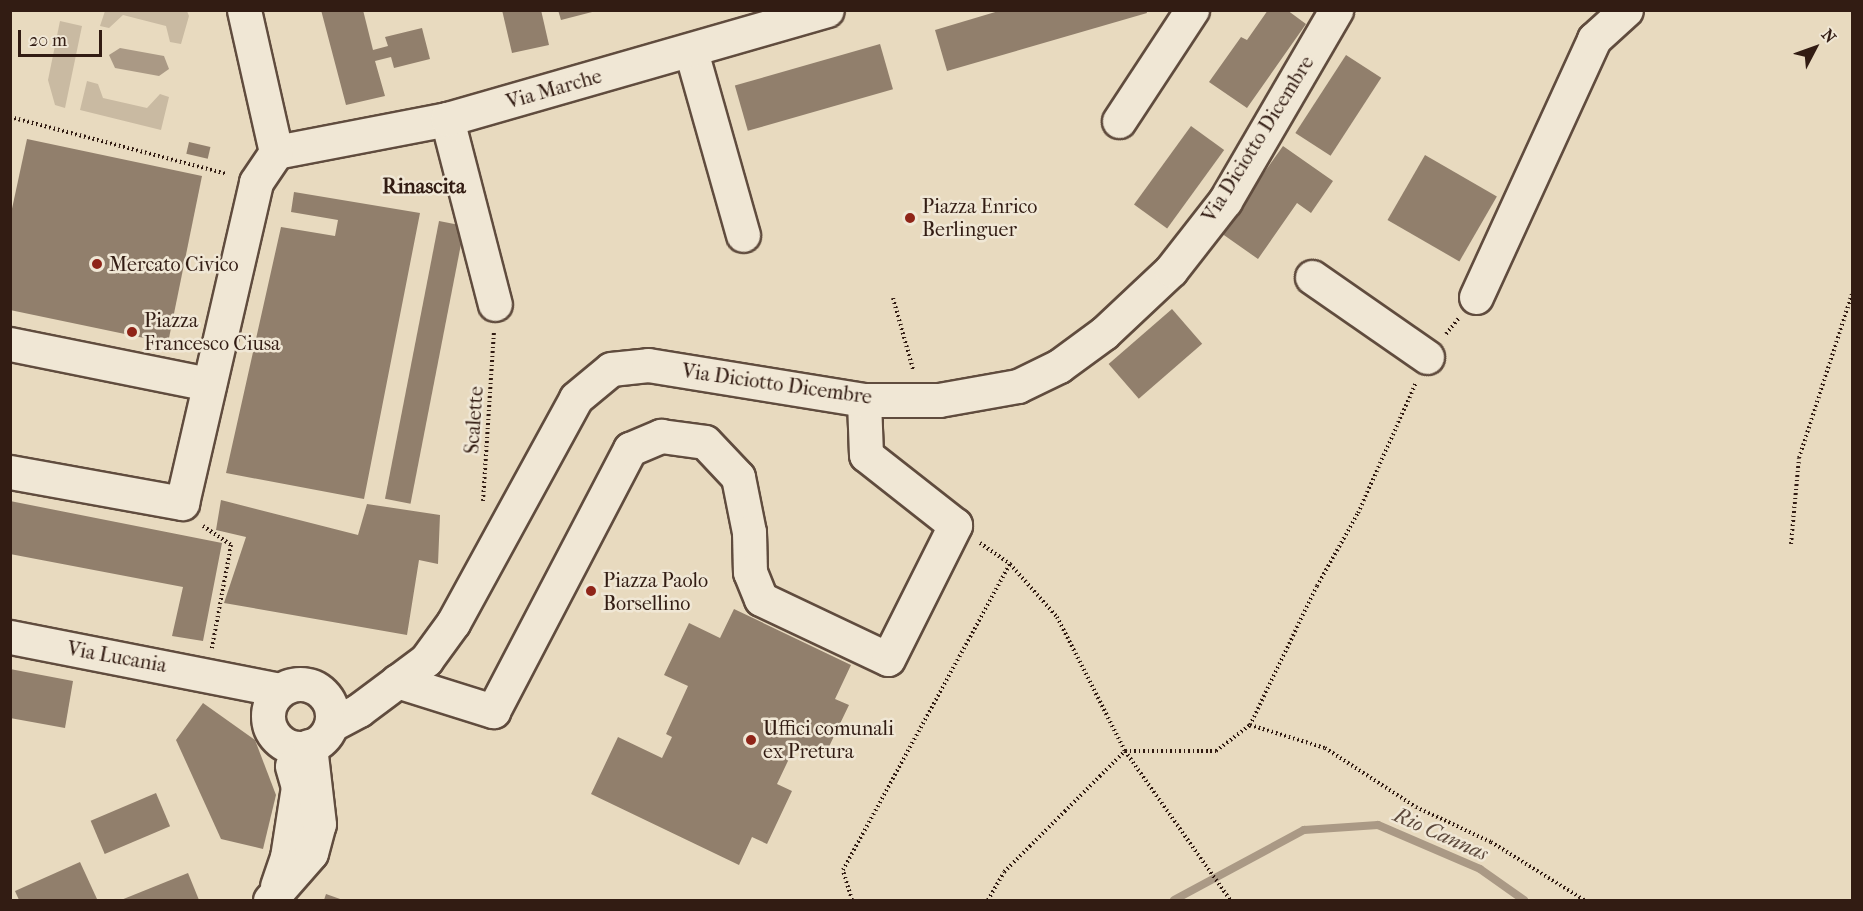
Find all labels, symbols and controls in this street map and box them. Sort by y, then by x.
scale bar [21,18,105,56]
north arrow [1785,18,1845,78]
text: N [1818,25,1840,47]
text: 20 m [29,30,67,51]
street label: Via Diciotto Dicembre [1197,51,1319,227]
street label: Via Marche [504,64,604,114]
district label: Rinascita [382,173,466,199]
place label: Piazza Enrico Berlinguer [922,195,1038,242]
marker: Piazza Enrico Berlinguer [903,211,917,225]
place label: Mercato Civico [109,252,239,276]
marker: Mercato Civico [90,257,104,271]
place label: Piazza Francesco Ciusa [144,308,280,355]
marker: Piazza Francesco Ciusa [125,325,139,339]
street label: Via Diciotto Dicembre [680,359,874,409]
street label: Scalette [460,385,488,455]
place label: Piazza Paolo Borsellino [603,568,708,615]
marker: Piazza Paolo Borsellino [584,584,598,598]
street label: Via Lucania [65,636,169,678]
place label: Uffici comunali ex Pretura [763,716,894,763]
marker: Uffici comunali ex Pretura [744,733,758,747]
water label: Rio Cannas [1390,802,1492,866]

